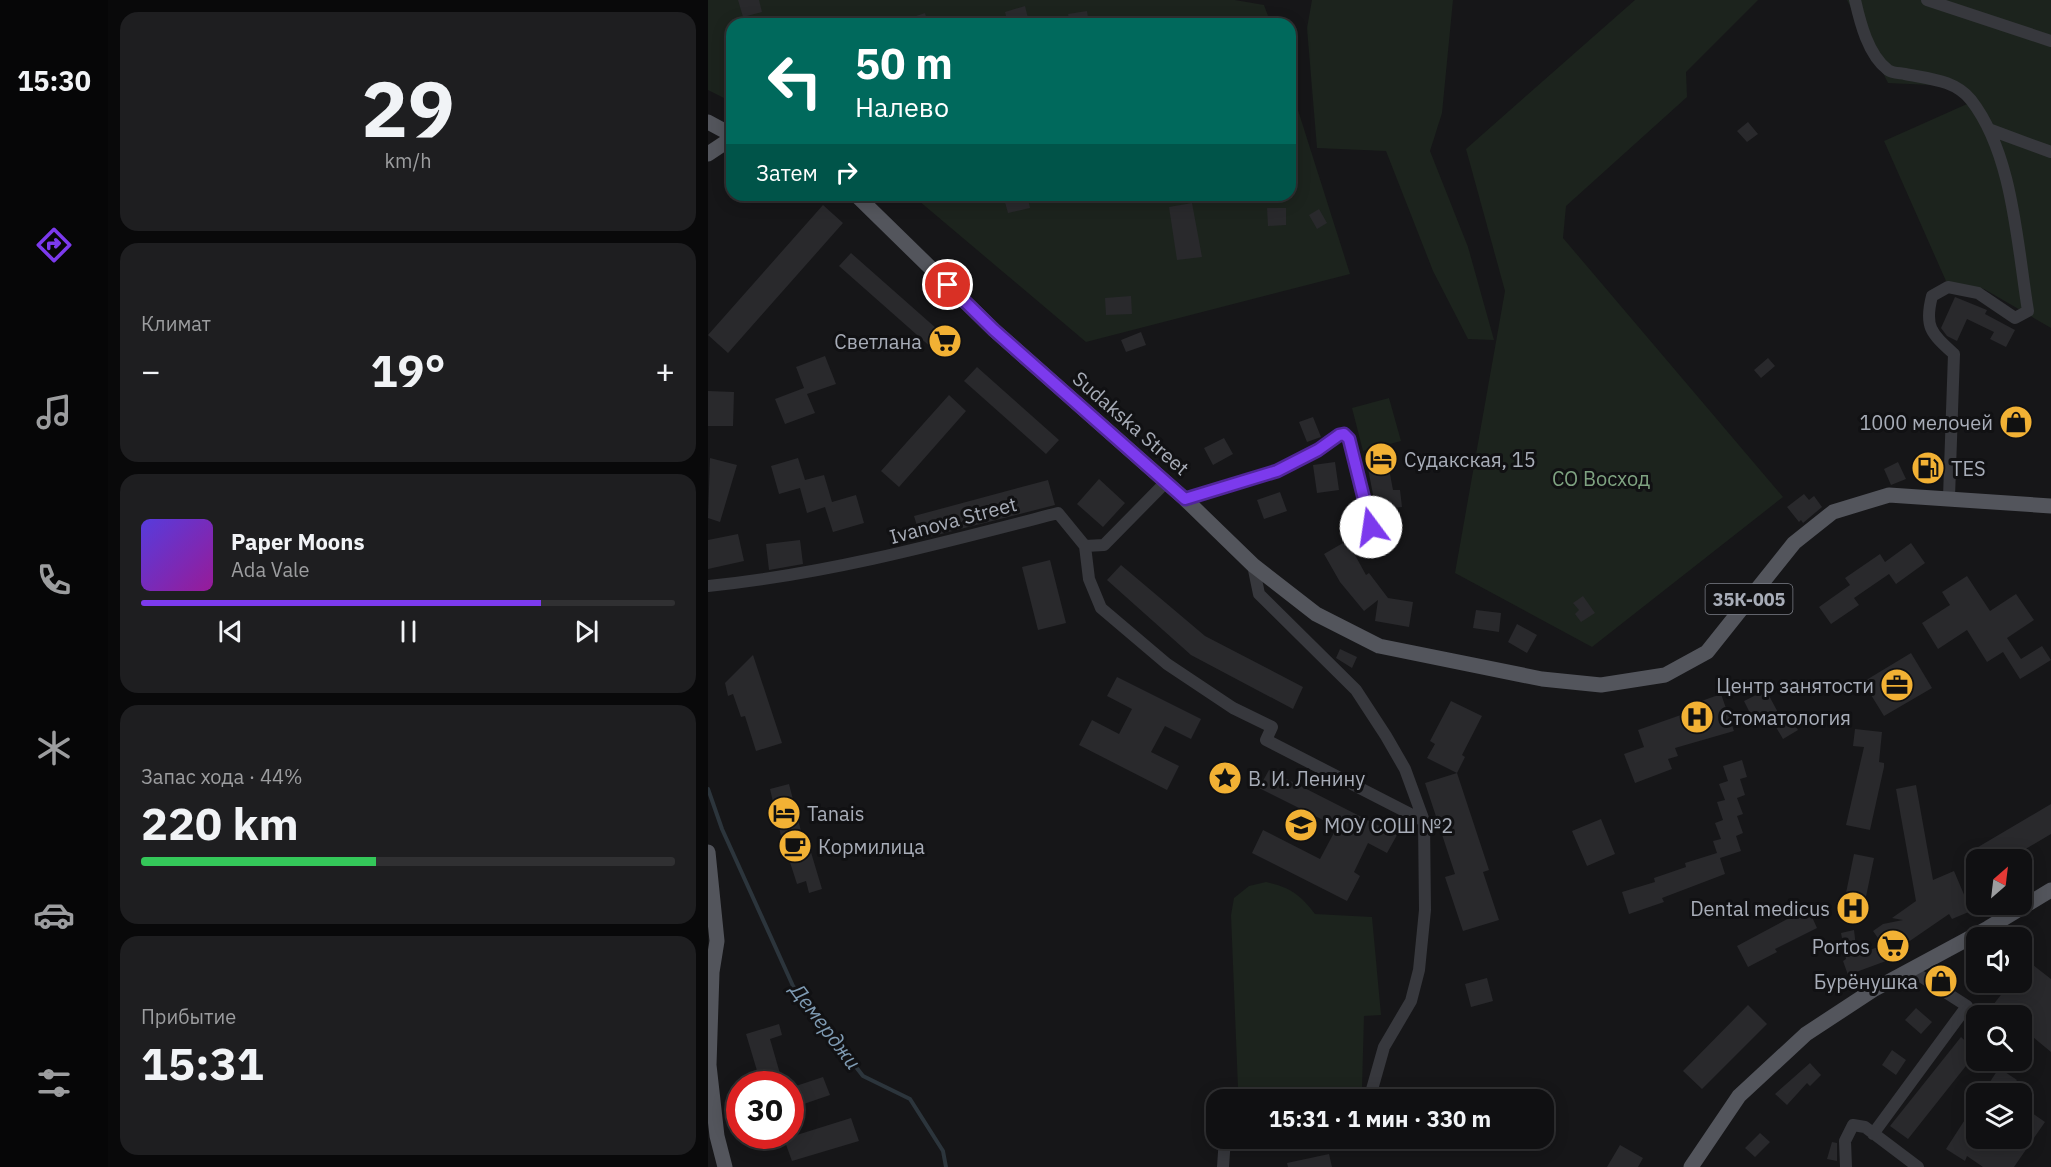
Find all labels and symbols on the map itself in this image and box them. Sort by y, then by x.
pin [922,259,973,310]
supermarket icon: Светлана [927,323,963,359]
place label: Светлана [834,328,922,355]
street label: Sudakska Street [1067,365,1195,481]
shop icon: 1000 мелочей [1998,404,2034,440]
place label: 1000 мелочей [1859,409,1993,436]
hotel icon: Судакская, 15 [1363,441,1399,477]
place label: Судакская, 15 [1404,446,1536,473]
fuel station icon: TES [1910,450,1946,486]
place label: TES [1951,455,1986,482]
park label: СО Восход [1552,465,1650,492]
street label: Ivanova Street [886,490,1020,550]
position arrow [1339,495,1403,559]
road number: 35К-005 [1706,584,1792,614]
office icon: Центр занятости [1879,667,1915,703]
place label: Центр занятости [1716,672,1874,699]
hospital icon: Стоматология [1679,699,1715,735]
place label: Стоматология [1720,704,1851,731]
place icon: В. И. Ленину [1207,760,1243,796]
place label: В. И. Ленину [1248,765,1365,792]
hotel icon: Tanais [766,795,802,831]
place label: Tanais [807,800,865,827]
school or university icon: МОУ СОШ №2 [1283,807,1319,843]
place label: МОУ СОШ №2 [1324,812,1453,839]
cafe icon: Кормилица [777,828,813,864]
place label: Кормилица [818,833,925,860]
north arrow [1966,849,2032,915]
hospital icon: Dental medicus [1835,890,1871,926]
place label: Dental medicus [1690,895,1830,922]
supermarket icon: Portos [1875,928,1911,964]
place label: Portos [1812,933,1870,960]
shop icon: Бурёнушка [1923,963,1959,999]
place label: Бурёнушка [1814,968,1918,995]
water label: Демерджи [783,976,868,1075]
speed limit sign: 30 [726,1071,804,1149]

